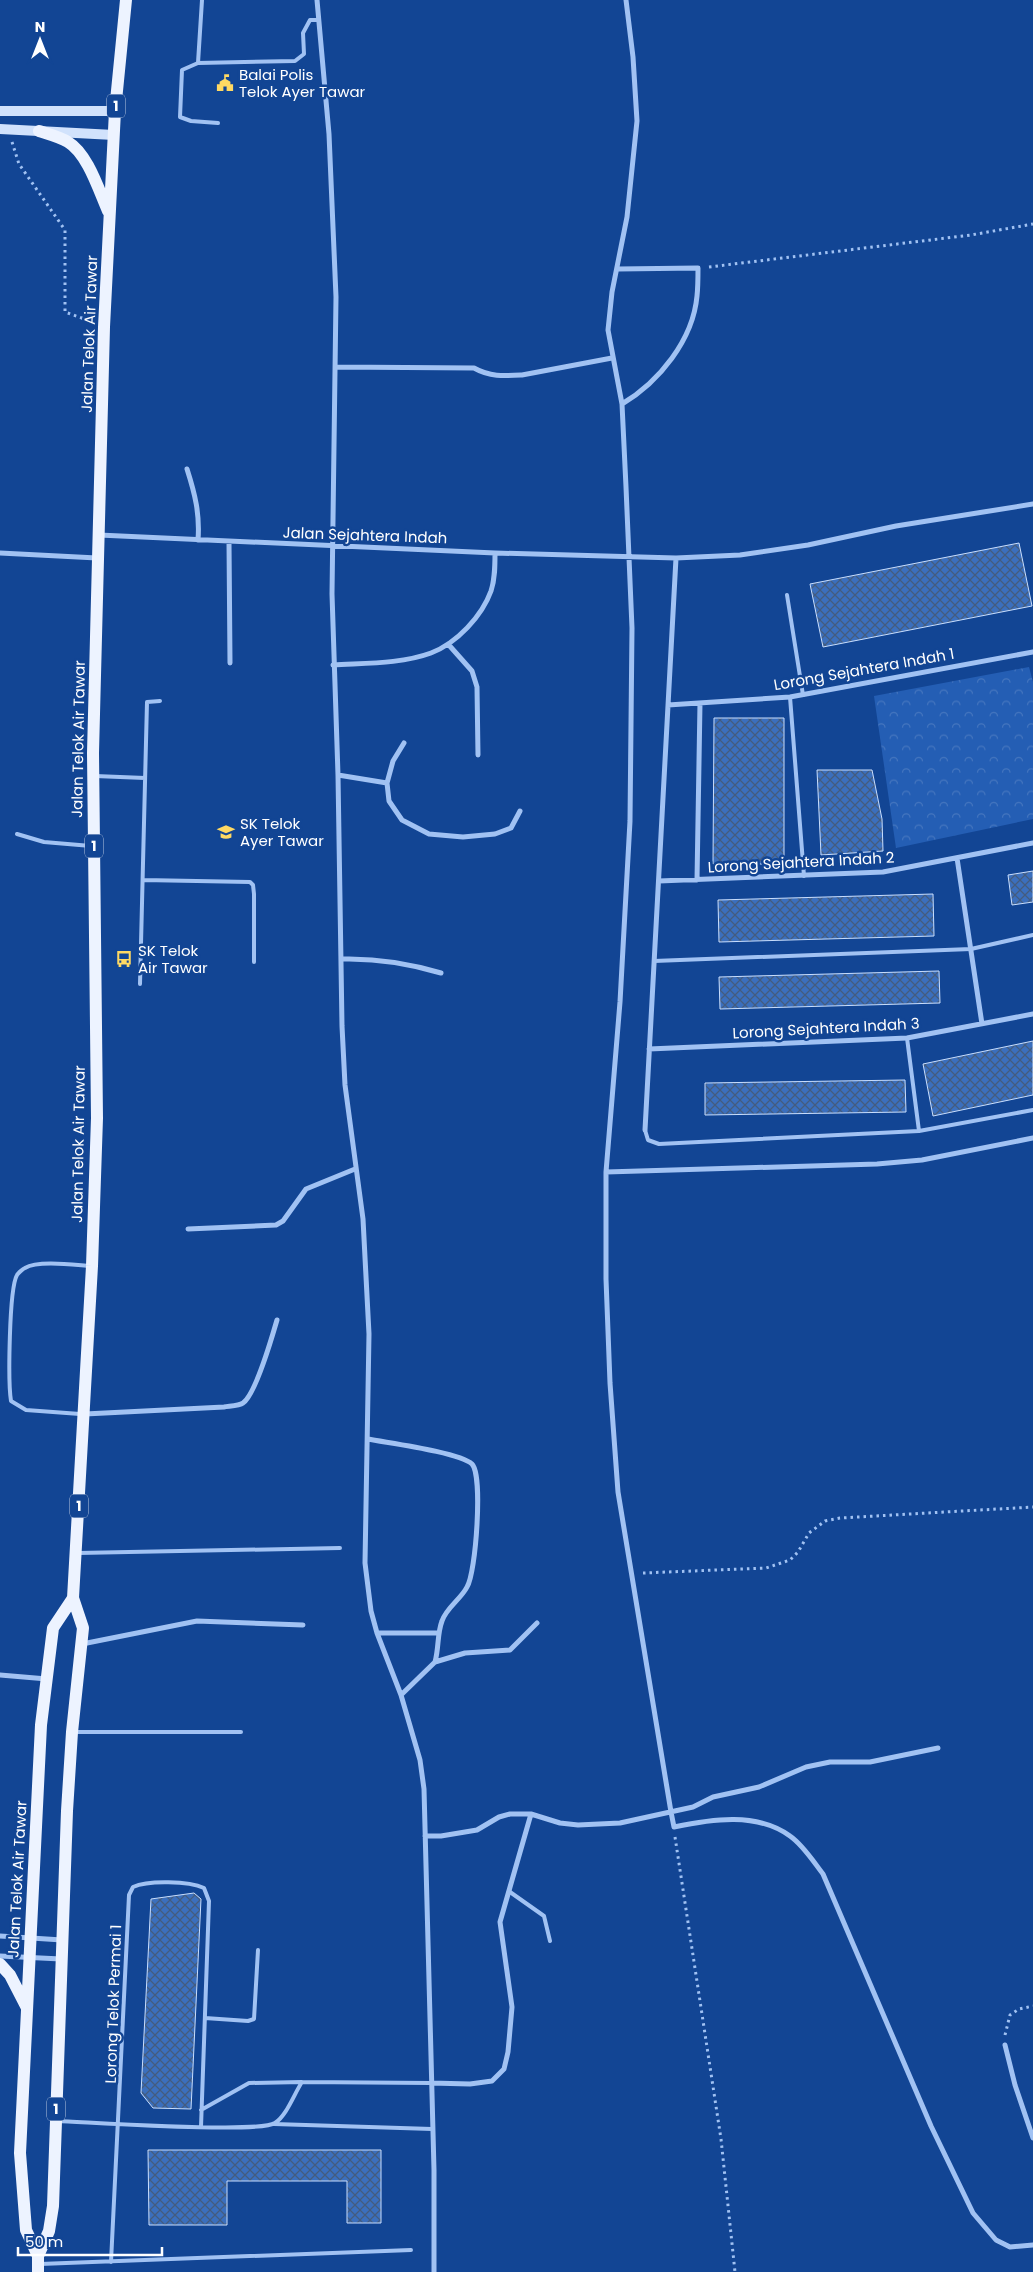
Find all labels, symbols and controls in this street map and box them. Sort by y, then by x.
north arrow [15,15,65,65]
text: N [35,17,45,37]
place label: Balai Polis Telok Ayer Tawar [239,64,366,102]
public building icon: Balai Polis Telok Ayer Tawar [215,73,235,93]
road number: 1 [107,94,125,118]
street label: Jalan Telok Air Tawar [76,254,102,413]
street label: Jalan Sejahtera Indah [282,522,448,548]
street label: Lorong Sejahtera Indah 1 [772,643,956,695]
street label: Jalan Telok Air Tawar [66,660,90,818]
place label: SK Telok Ayer Tawar [240,813,324,851]
school or university icon: SK Telok Ayer Tawar [216,822,236,842]
road number: 1 [85,834,103,858]
street label: Lorong Sejahtera Indah 2 [707,847,895,877]
place label: SK Telok Air Tawar [138,940,208,978]
bus stop icon: SK Telok Air Tawar [114,949,134,969]
street label: Lorong Sejahtera Indah 3 [732,1013,920,1043]
street label: Jalan Telok Air Tawar [66,1065,90,1223]
road number: 1 [70,1494,88,1518]
street label: Jalan Telok Air Tawar [2,1799,32,1958]
street label: Lorong Telok Permai 1 [100,1924,126,2084]
road number: 1 [47,2098,65,2120]
scale bar [18,2224,161,2256]
text: 50 m [25,2231,63,2252]

